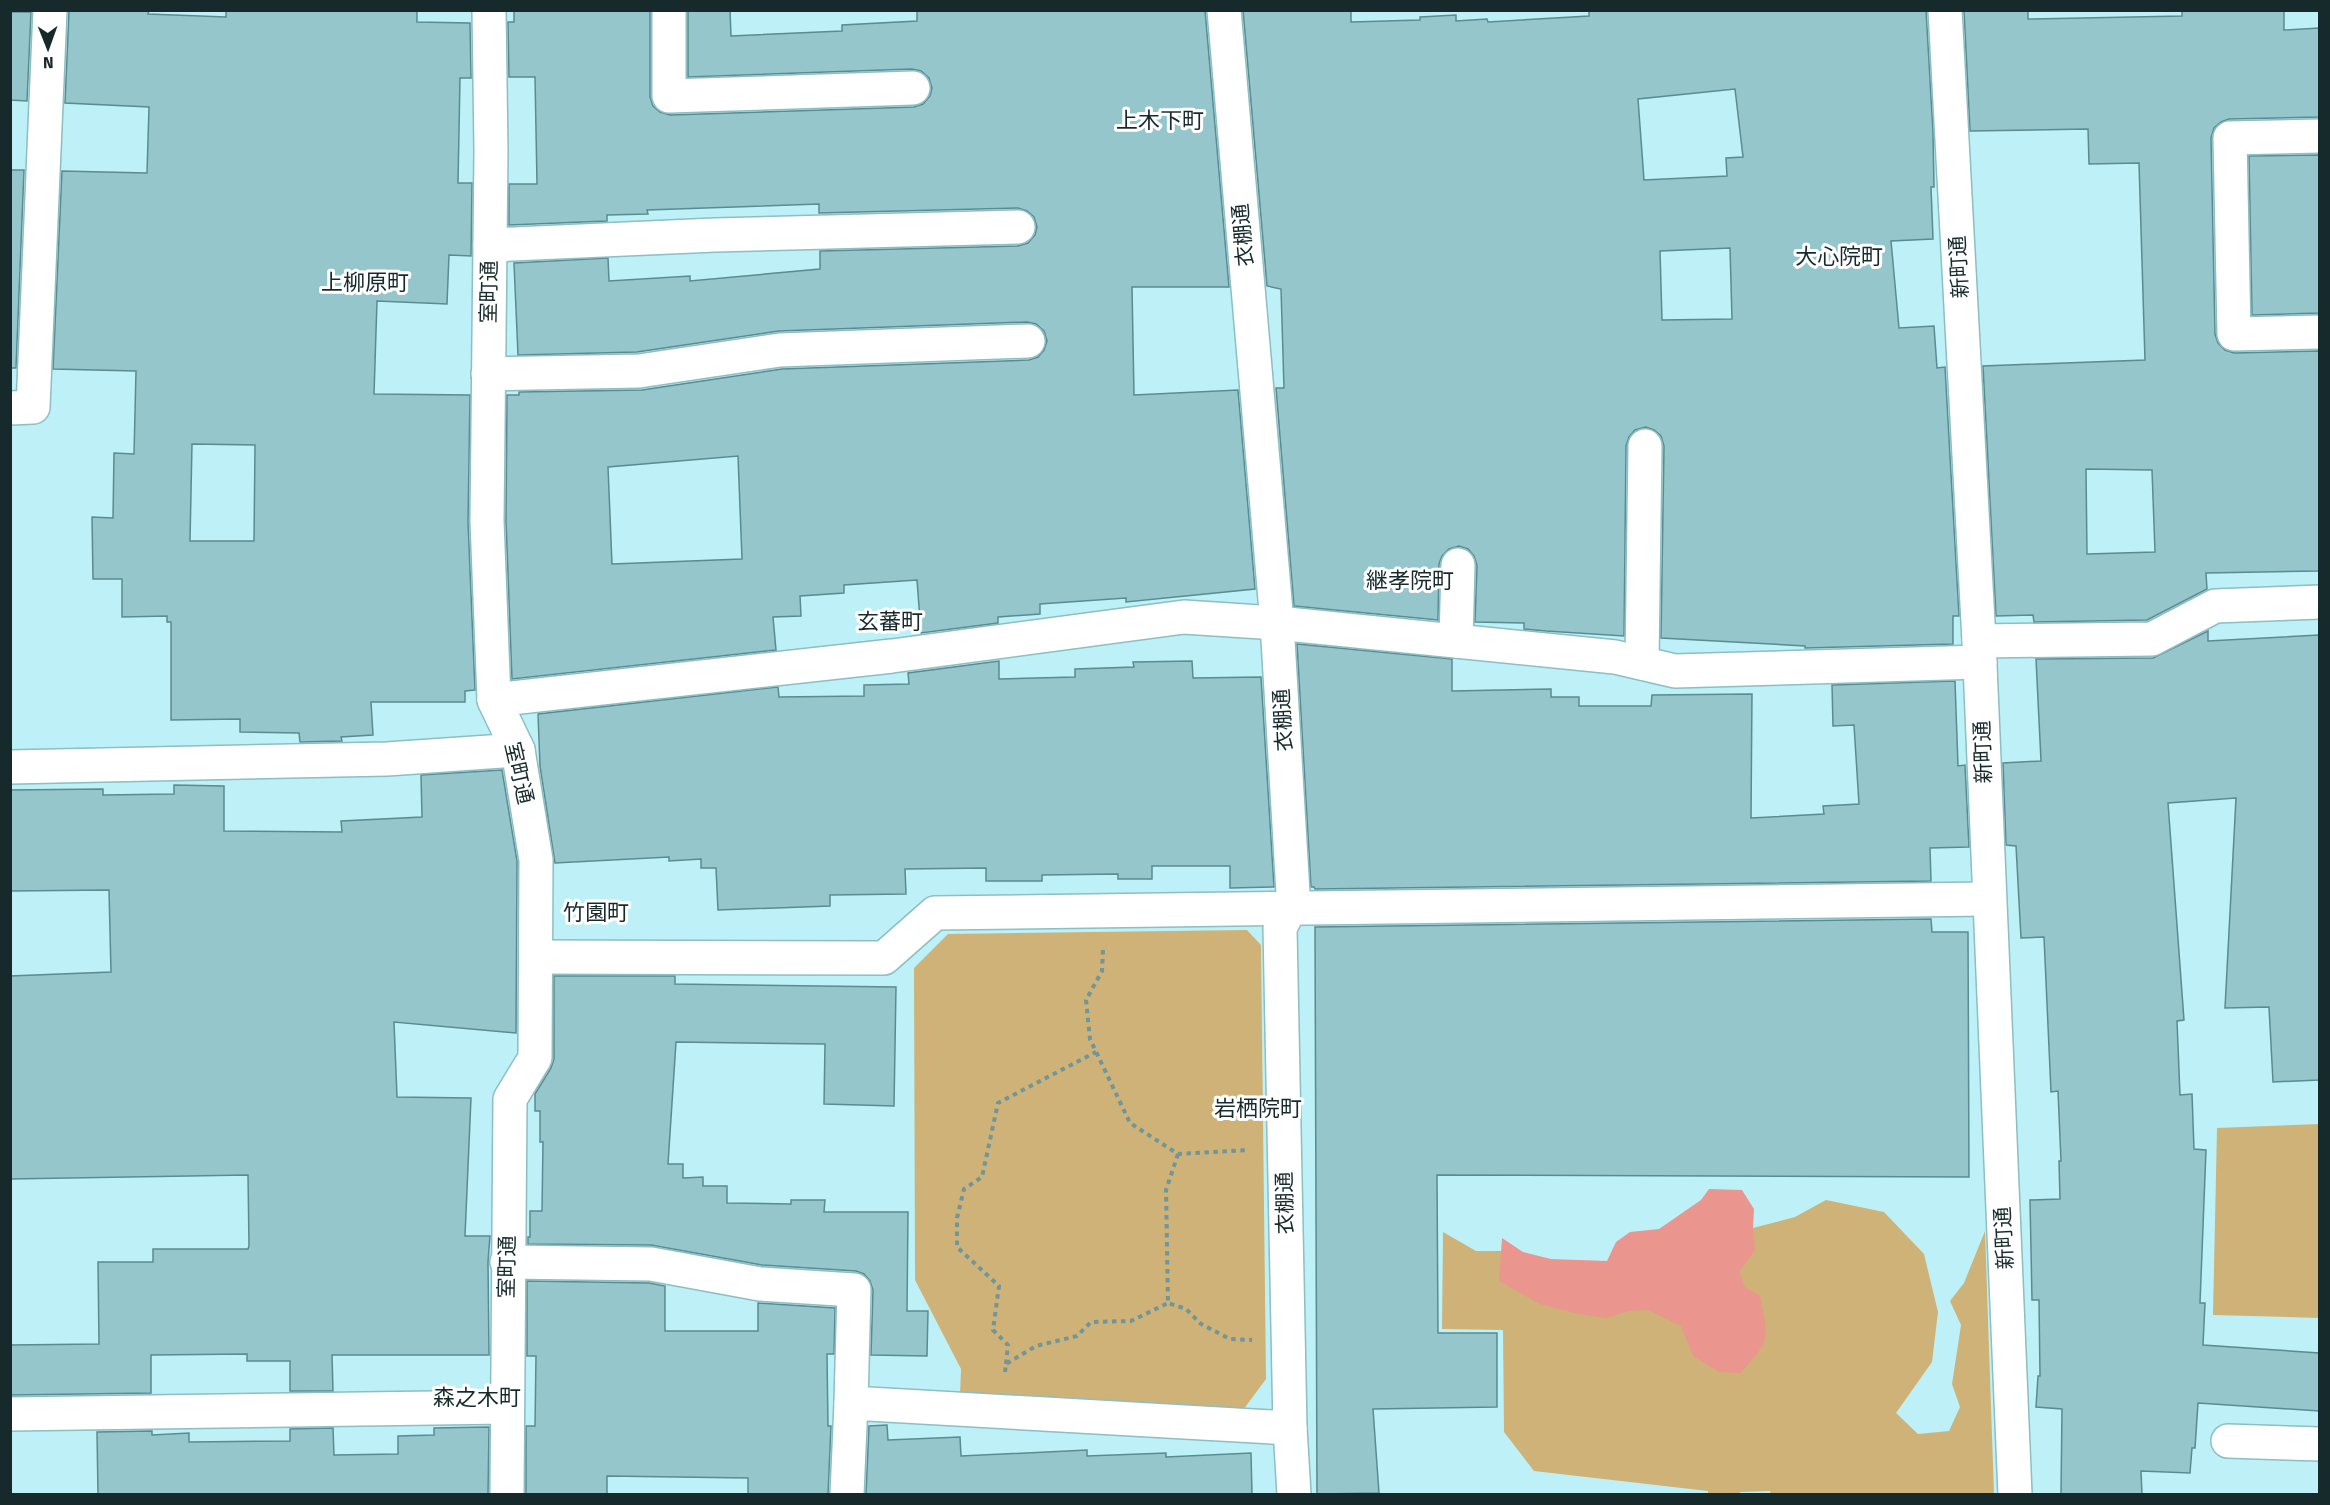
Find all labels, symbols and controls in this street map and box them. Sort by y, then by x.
north arrow [18,18,78,78]
text: N [43,53,54,72]
district label: 上木下町 [1116,107,1204,134]
street label: 衣棚通 [1227,202,1259,268]
street label: 新町通 [1944,235,1974,299]
district label: 大心院町 [1795,243,1883,270]
street label: 室町通 [475,260,503,324]
district label: 上柳原町 [321,269,409,296]
district label: 継孝院町 [1366,567,1454,594]
district label: 玄蕃町 [857,608,923,635]
street label: 衣棚通 [1268,688,1298,752]
street label: 新町通 [1969,720,1997,784]
street label: 室町通 [499,739,539,807]
district label: 竹園町 [563,899,629,926]
district label: 岩栖院町 [1214,1095,1302,1122]
street label: 衣棚通 [1271,1171,1299,1235]
street label: 新町通 [1989,1206,2019,1270]
street label: 室町通 [493,1235,521,1299]
district label: 森之木町 [433,1384,521,1411]

